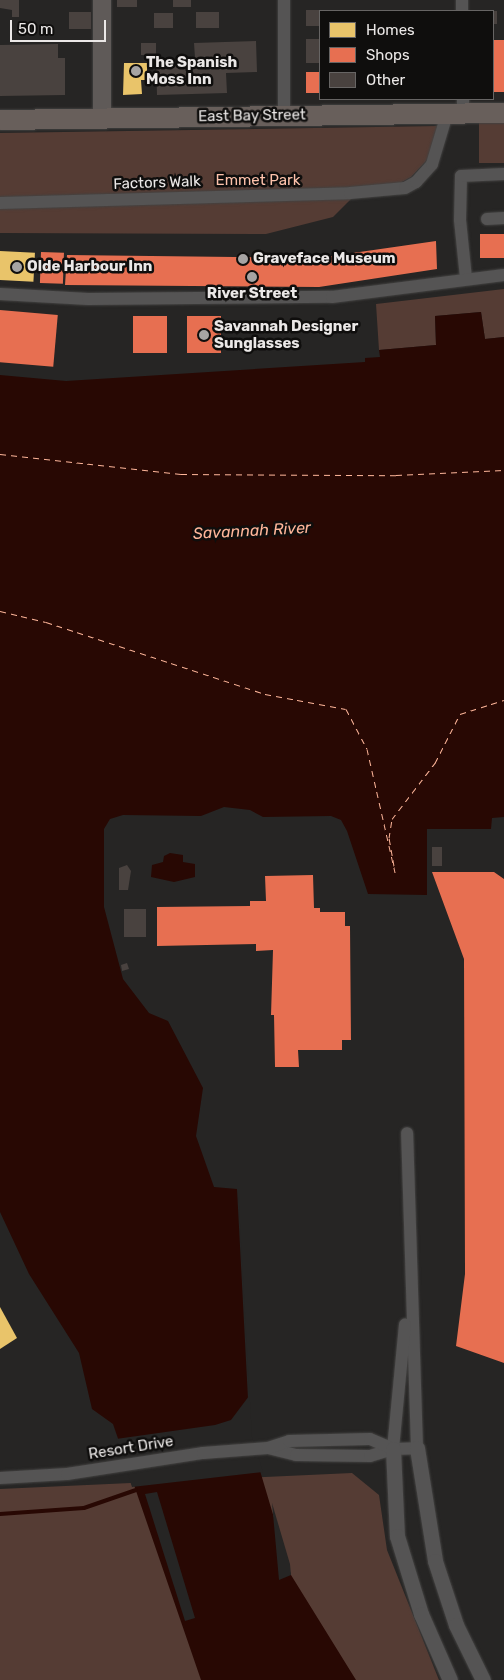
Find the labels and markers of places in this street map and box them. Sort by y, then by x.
place label: The Spanish Moss Inn [146,53,237,88]
marker: The Spanish Moss Inn [130,65,142,77]
place label: Graveface Museum [253,250,396,268]
marker: Graveface Museum [237,253,249,265]
place label: Olde Harbour Inn [27,258,153,276]
marker: Olde Harbour Inn [11,261,23,273]
marker: River Street [246,271,258,283]
place label: River Street [207,285,297,303]
place label: Savannah Designer Sunglasses [214,317,358,352]
marker: Savannah Designer Sunglasses [198,329,210,341]

